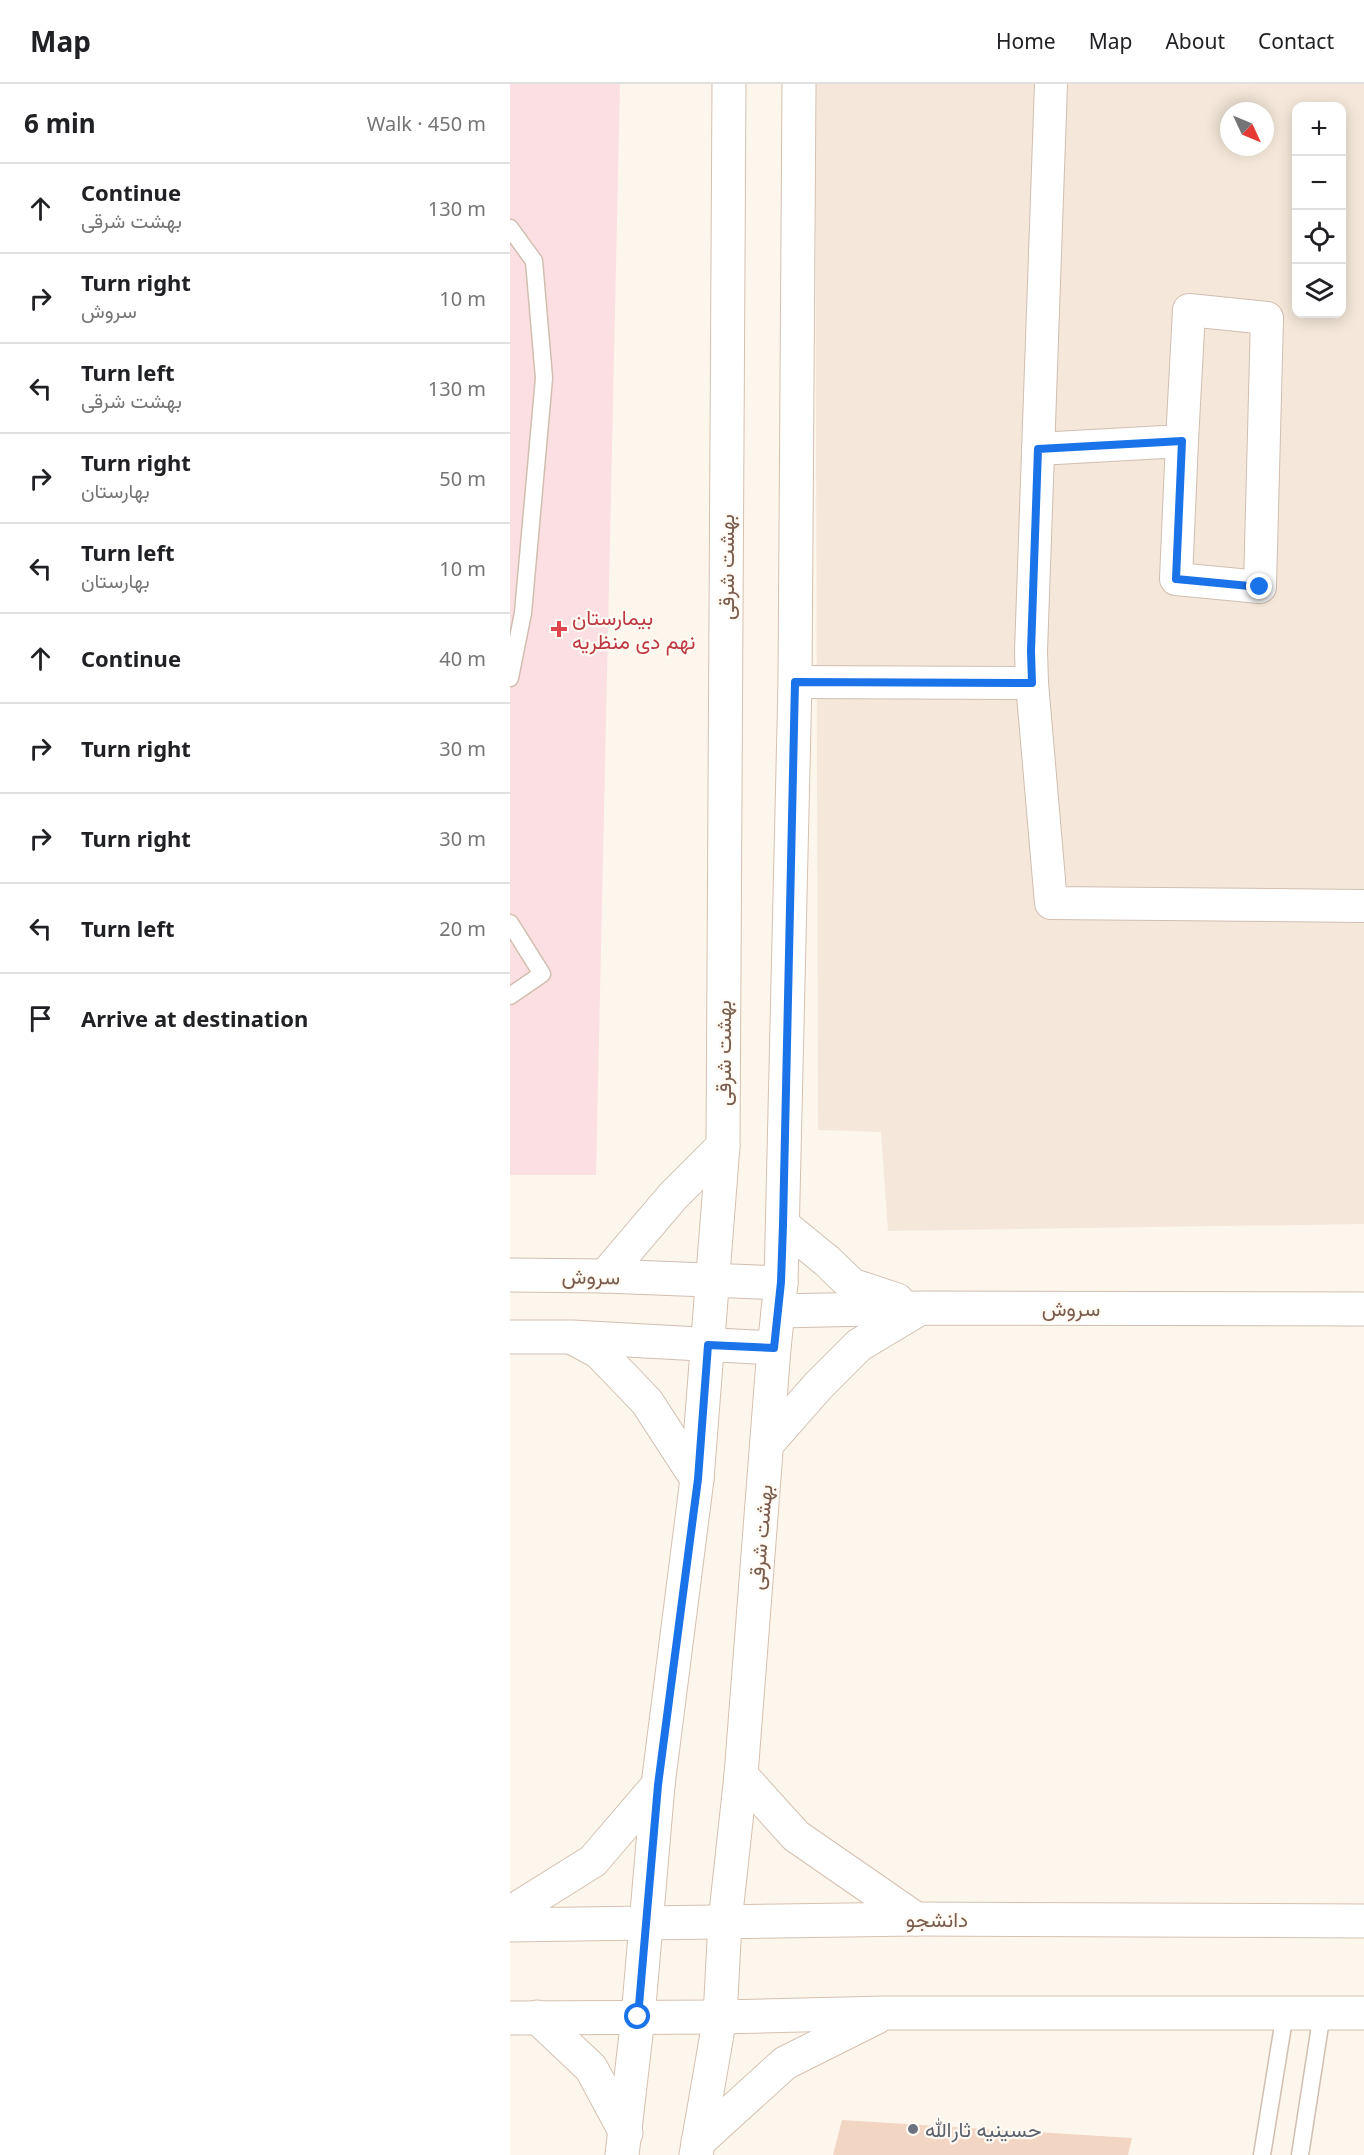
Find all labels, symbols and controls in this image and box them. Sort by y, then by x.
text: Map [30,22,91,60]
text: Home [996,27,1056,55]
text: Map [1089,27,1132,55]
text: About [1165,27,1225,55]
text: Contact [1258,27,1334,55]
north arrow [1220,102,1274,156]
map controls [1292,102,1346,318]
button: + [1292,102,1346,156]
text: 6 min [24,105,96,141]
text: Walk · 450 m [367,110,486,137]
button: − [1292,156,1346,210]
text: Continue [81,177,181,207]
icon: ahead [24,192,57,225]
text: 130 m [428,195,486,222]
text: بهشت شرقی [81,207,182,234]
button: locate [1292,210,1346,264]
button: layers [1292,264,1346,318]
text: Turn right [81,267,191,297]
icon: right [24,282,57,315]
text: 10 m [439,285,486,312]
text: سروش [81,297,137,324]
text: Turn left [81,357,175,387]
icon: left [24,372,57,405]
text: 130 m [428,375,486,402]
text: بهشت شرقی [81,387,182,414]
text: Turn right [81,447,191,477]
icon: right [24,462,57,495]
text: 50 m [439,465,486,492]
text: بهارستان [81,477,150,504]
street label: بهشت شرقی [712,514,740,620]
text: Turn left [81,537,175,567]
icon: left [24,552,57,585]
text: 10 m [439,555,486,582]
text: بهارستان [81,567,150,594]
route end [1246,573,1272,599]
place label: بیمارستان نهم دی منظریه [572,603,696,656]
marker: بیمارستان نهم دی منظریه [550,620,568,638]
icon: ahead [24,642,57,675]
text: Continue [81,643,181,673]
text: 40 m [439,645,486,672]
icon: right [24,732,57,765]
text: Turn right [81,733,191,763]
text: 30 m [439,735,486,762]
icon: right [24,822,57,855]
text: Turn right [81,823,191,853]
text: 30 m [439,825,486,852]
icon: left [24,912,57,945]
text: Turn left [81,913,175,943]
text: 20 m [439,915,486,942]
street label: بهشت شرقی [709,1000,737,1106]
icon: arrive [24,1002,57,1035]
text: Arrive at destination [81,1003,308,1033]
street label: سروش [562,1261,620,1291]
street label: سروش [1042,1294,1100,1322]
street label: بهشت شرقی [741,1483,779,1591]
street label: دانشجو [906,1905,968,1933]
route start [624,2003,650,2029]
place label: حسینیه ثارالله [925,2115,1042,2143]
marker: حسینیه ثارالله [906,2122,920,2136]

